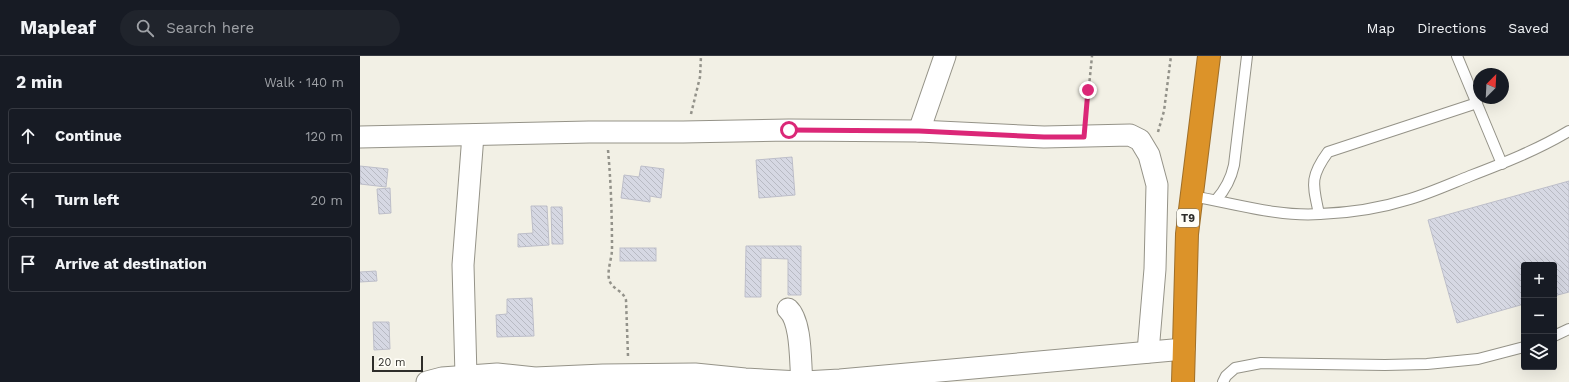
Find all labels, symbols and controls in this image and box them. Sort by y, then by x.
search box [120,10,400,46]
text: Mapleaf [20,16,96,39]
icon: search [134,17,156,39]
text: Search here [166,19,254,37]
text: Map [1367,20,1395,36]
text: Directions [1417,20,1486,36]
text: Saved [1508,20,1549,36]
north arrow [1473,68,1509,104]
text: 2 min [16,72,62,92]
text: Walk · 140 m [264,75,344,90]
route end [1079,81,1097,99]
route start [780,121,798,139]
icon: ahead [17,125,39,147]
text: Continue [55,127,122,145]
text: 120 m [305,129,343,144]
icon: left [17,189,39,211]
text: Turn left [55,191,119,209]
text: 20 m [311,193,343,208]
road number: T9 [1177,209,1199,227]
icon: arrive [17,253,39,275]
text: Arrive at destination [55,255,207,273]
map controls [1521,262,1557,370]
button: + [1521,262,1557,298]
button: − [1521,298,1557,334]
button: layers [1521,334,1557,370]
scale bar [372,354,423,373]
text: 20 m [378,356,406,369]

